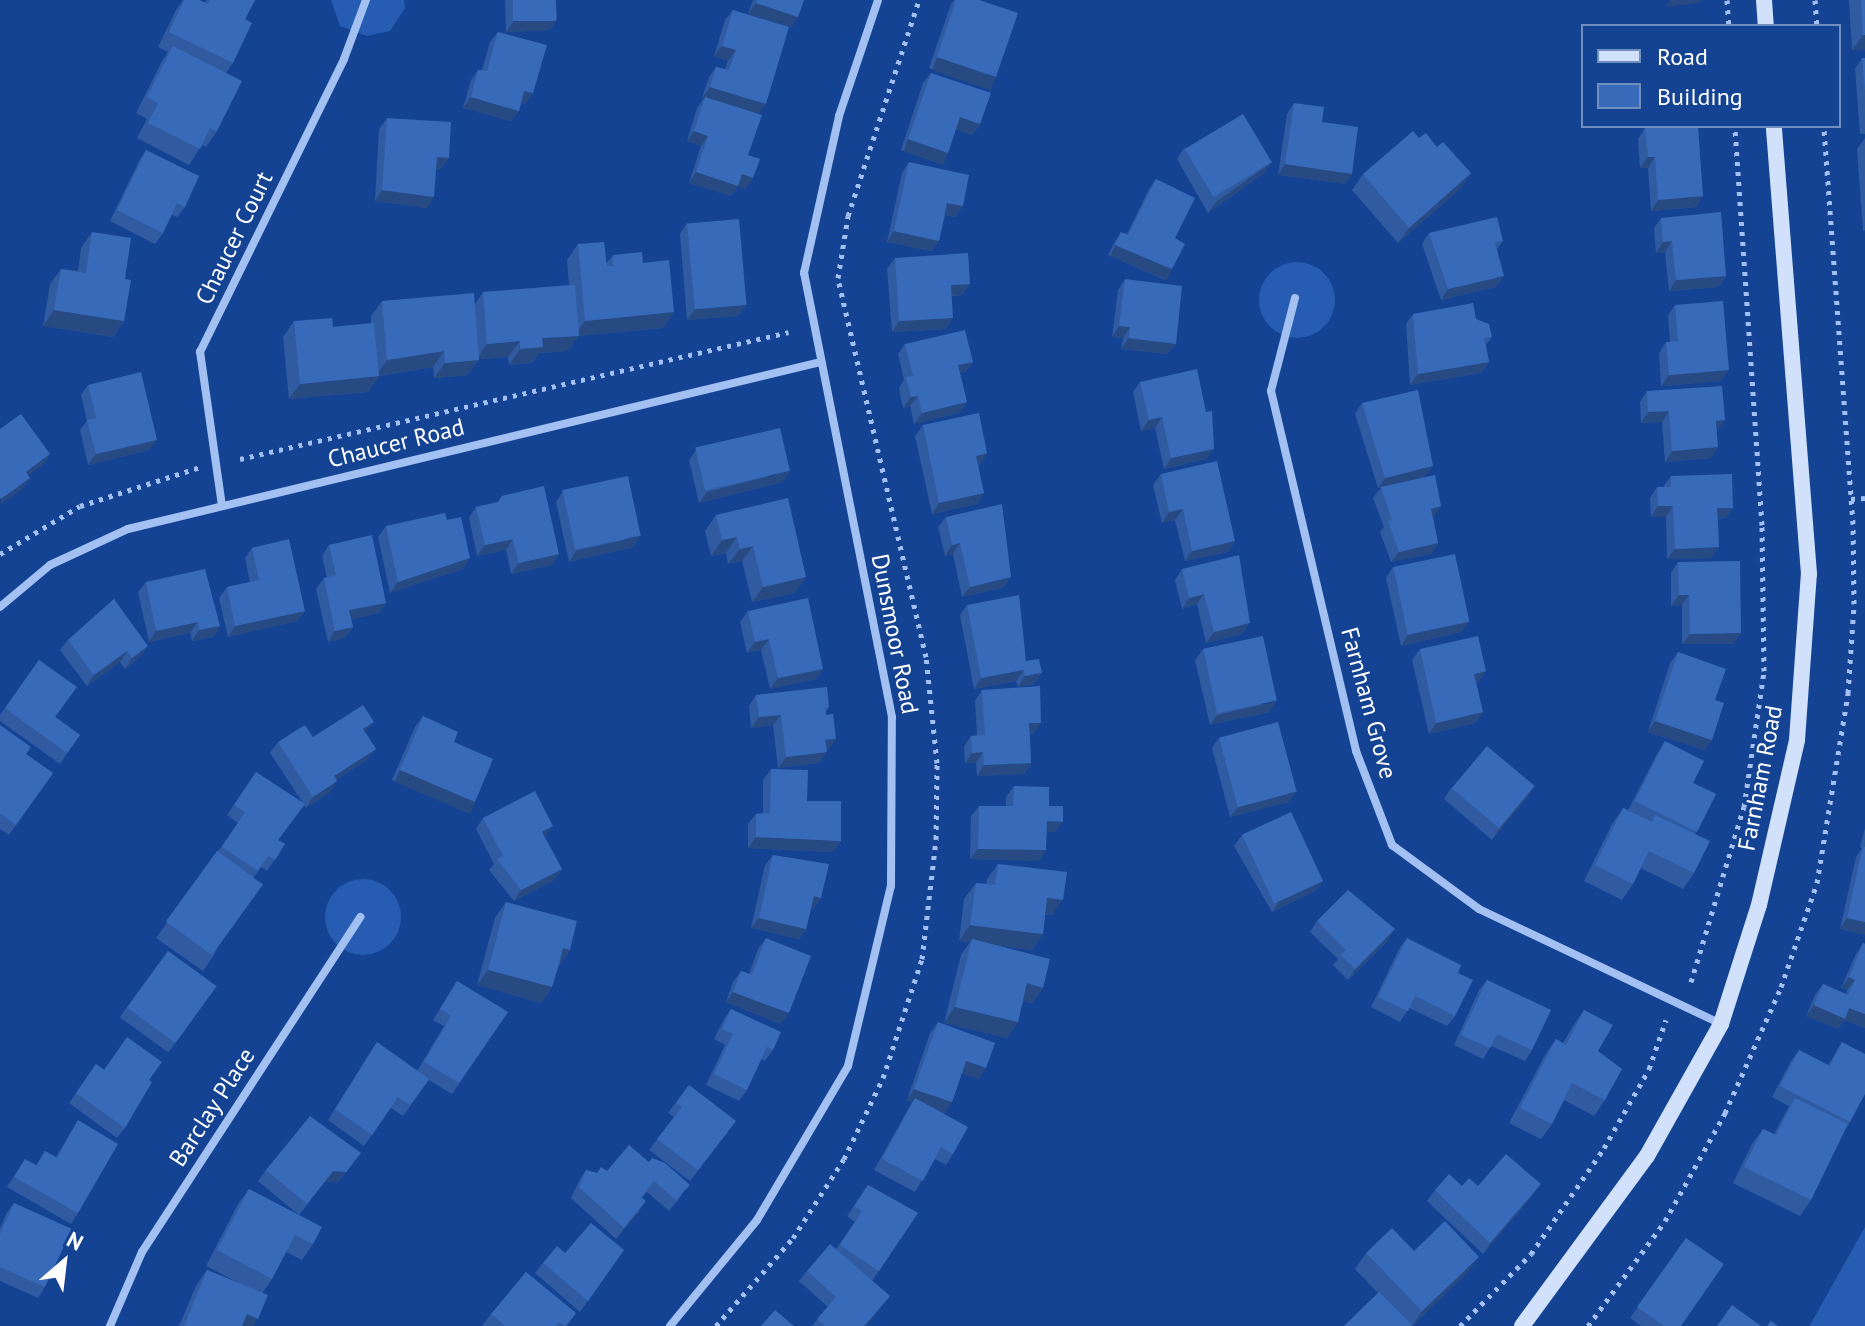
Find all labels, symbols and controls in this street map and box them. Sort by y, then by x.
legend [1581,24,1841,128]
text: Road [1657,41,1708,72]
text: Building [1657,81,1743,112]
street label: Chaucer Court [189,167,279,309]
street label: Chaucer Road [325,412,467,474]
street label: Dunsmoor Road [865,552,925,716]
street label: Farnham Grove [1335,624,1403,782]
street label: Farnham Road [1732,703,1788,853]
street label: Barclay Place [163,1042,261,1172]
north arrow [24,1222,104,1302]
text: N [62,1225,88,1257]

